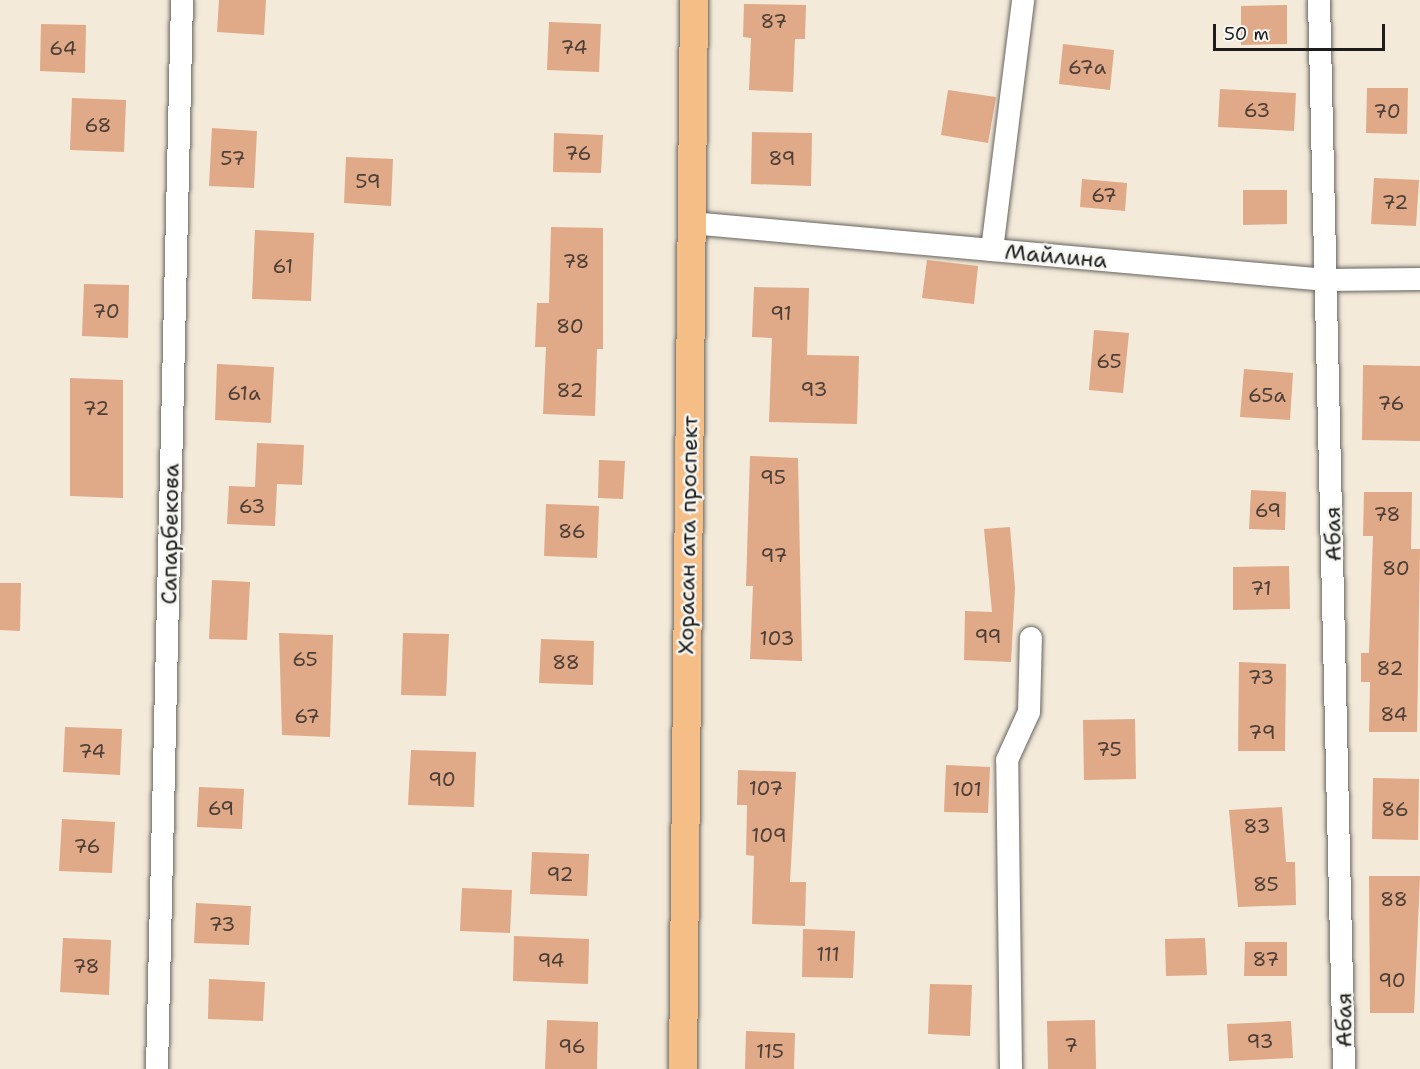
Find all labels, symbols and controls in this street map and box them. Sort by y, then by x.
house number: 87 [761,9,787,33]
scale bar [1216,12,1388,50]
text: 50 m [1224,22,1269,46]
house number: 74 [560,35,588,59]
house number: 64 [49,36,77,60]
house number: 67а [1068,55,1106,79]
house number: 63 [1244,98,1270,122]
house number: 70 [1373,99,1401,123]
house number: 68 [84,113,112,137]
house number: 76 [564,141,592,165]
house number: 57 [220,146,246,170]
house number: 89 [769,146,795,170]
house number: 59 [355,169,381,193]
house number: 67 [1091,183,1117,207]
house number: 72 [1382,190,1408,214]
street label: Майлина [1004,238,1108,274]
house number: 78 [562,249,590,273]
house number: 61 [273,254,293,278]
house number: 70 [92,299,120,323]
house number: 91 [770,301,792,325]
house number: 80 [556,314,584,338]
house number: 65 [1096,349,1122,373]
house number: 93 [800,377,828,401]
house number: 82 [557,378,583,402]
house number: 61а [227,381,261,405]
house number: 65а [1248,383,1286,407]
house number: 76 [1377,391,1405,415]
house number: 72 [83,396,109,420]
street label: Хорасан ата проспект [673,415,703,655]
street label: Сапарбекова [156,463,184,605]
house number: 95 [760,465,786,489]
house number: 63 [239,494,265,518]
house number: 69 [1255,498,1281,522]
house number: 78 [1373,502,1401,526]
street label: Абая [1319,506,1347,562]
house number: 86 [558,519,586,543]
house number: 97 [761,543,787,567]
house number: 80 [1382,556,1410,580]
house number: 71 [1250,576,1272,600]
house number: 99 [974,624,1002,648]
house number: 103 [760,626,794,650]
house number: 65 [292,647,318,671]
house number: 88 [552,650,580,674]
house number: 82 [1377,656,1403,680]
house number: 73 [1248,665,1274,689]
house number: 84 [1380,702,1408,726]
house number: 67 [294,704,320,728]
house number: 79 [1248,720,1276,744]
house number: 75 [1096,737,1122,761]
house number: 74 [78,739,106,763]
house number: 90 [428,767,456,791]
house number: 107 [749,776,783,800]
house number: 101 [952,777,982,801]
house number: 69 [208,796,234,820]
house number: 86 [1381,797,1409,821]
house number: 83 [1244,814,1270,838]
house number: 109 [751,823,787,847]
house number: 76 [73,834,101,858]
house number: 92 [547,862,573,886]
house number: 85 [1253,872,1279,896]
house number: 88 [1380,887,1408,911]
house number: 73 [209,912,235,936]
house number: 111 [816,942,840,966]
house number: 87 [1253,947,1279,971]
house number: 94 [537,948,565,972]
house number: 78 [72,954,100,978]
house number: 90 [1378,968,1406,992]
street label: Абая [1331,992,1357,1048]
house number: 93 [1246,1029,1274,1053]
house number: 7 [1064,1033,1078,1057]
house number: 96 [558,1034,586,1058]
house number: 115 [756,1039,784,1063]

